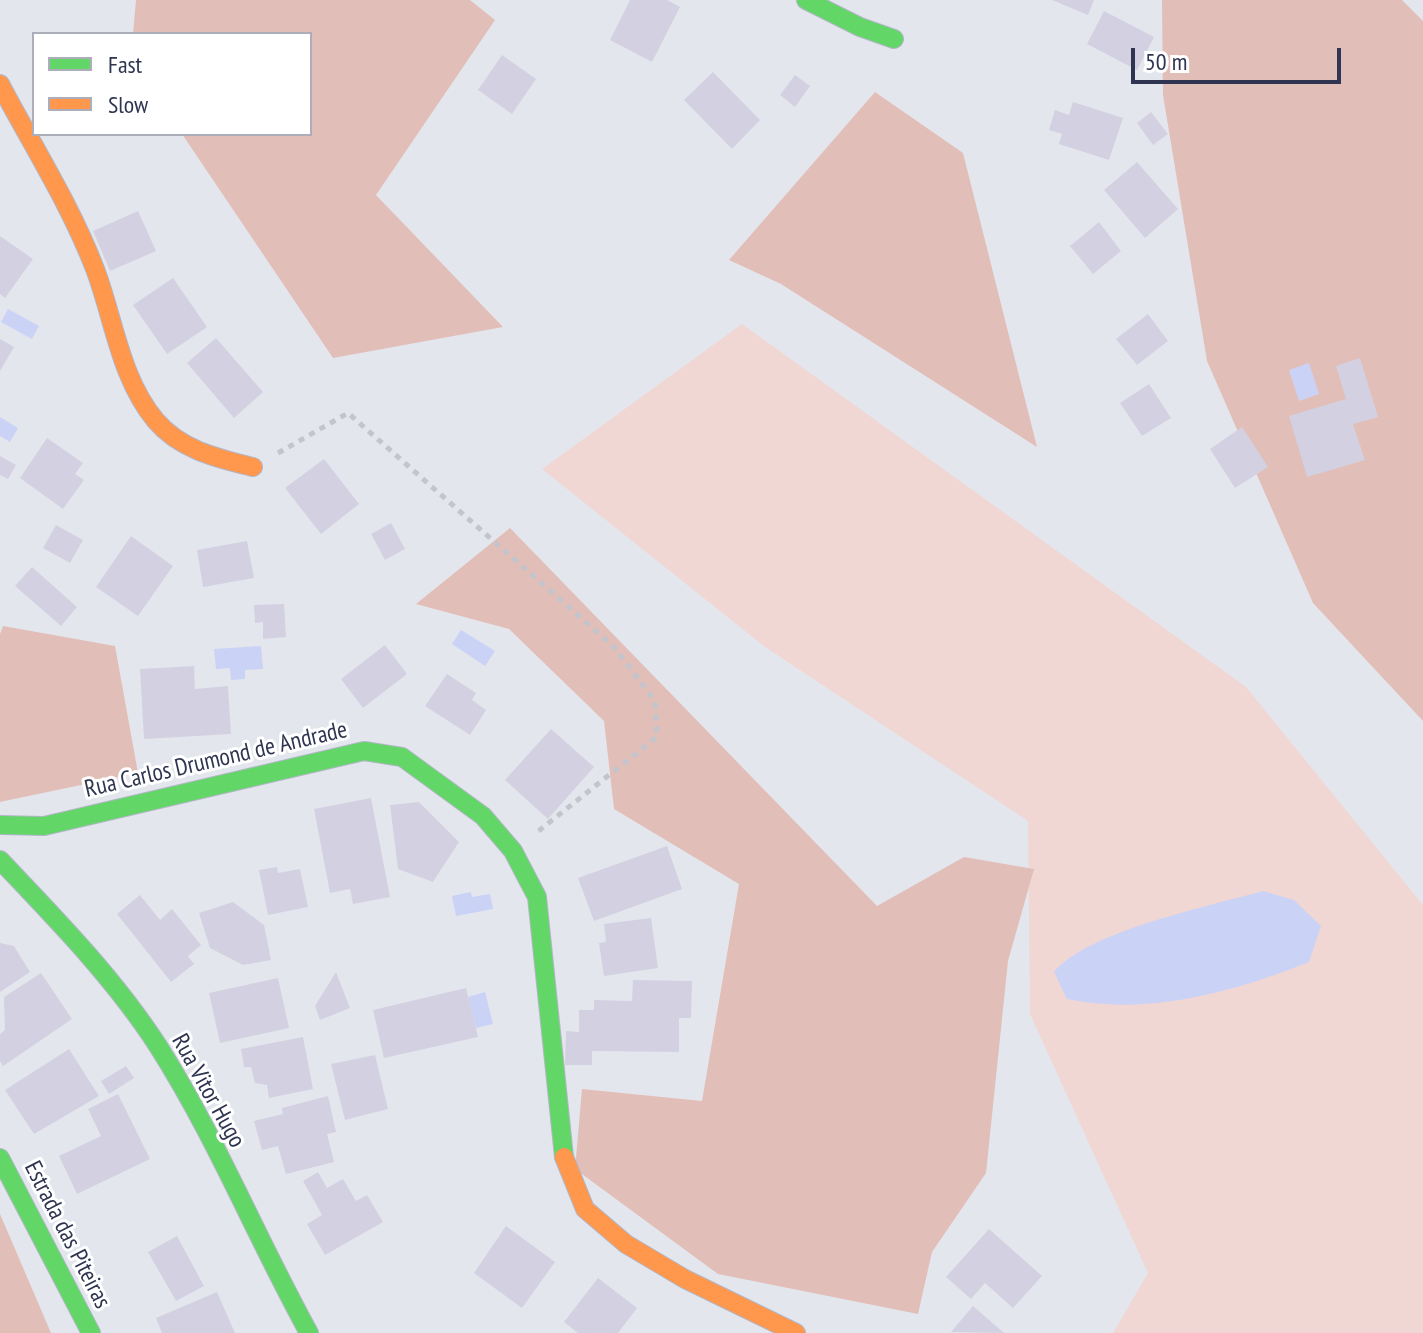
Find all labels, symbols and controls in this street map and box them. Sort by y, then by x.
legend [32,32,312,136]
scale bar [1135,32,1345,82]
text: 50 m [1145,46,1187,77]
text: Fast [108,49,142,80]
text: Slow [108,89,148,120]
street label: Rua Carlos Drumond de Andrade [82,716,350,804]
street label: Rua Vitor Hugo [165,1029,251,1153]
street label: Estrada das Piteiras [18,1157,116,1313]

